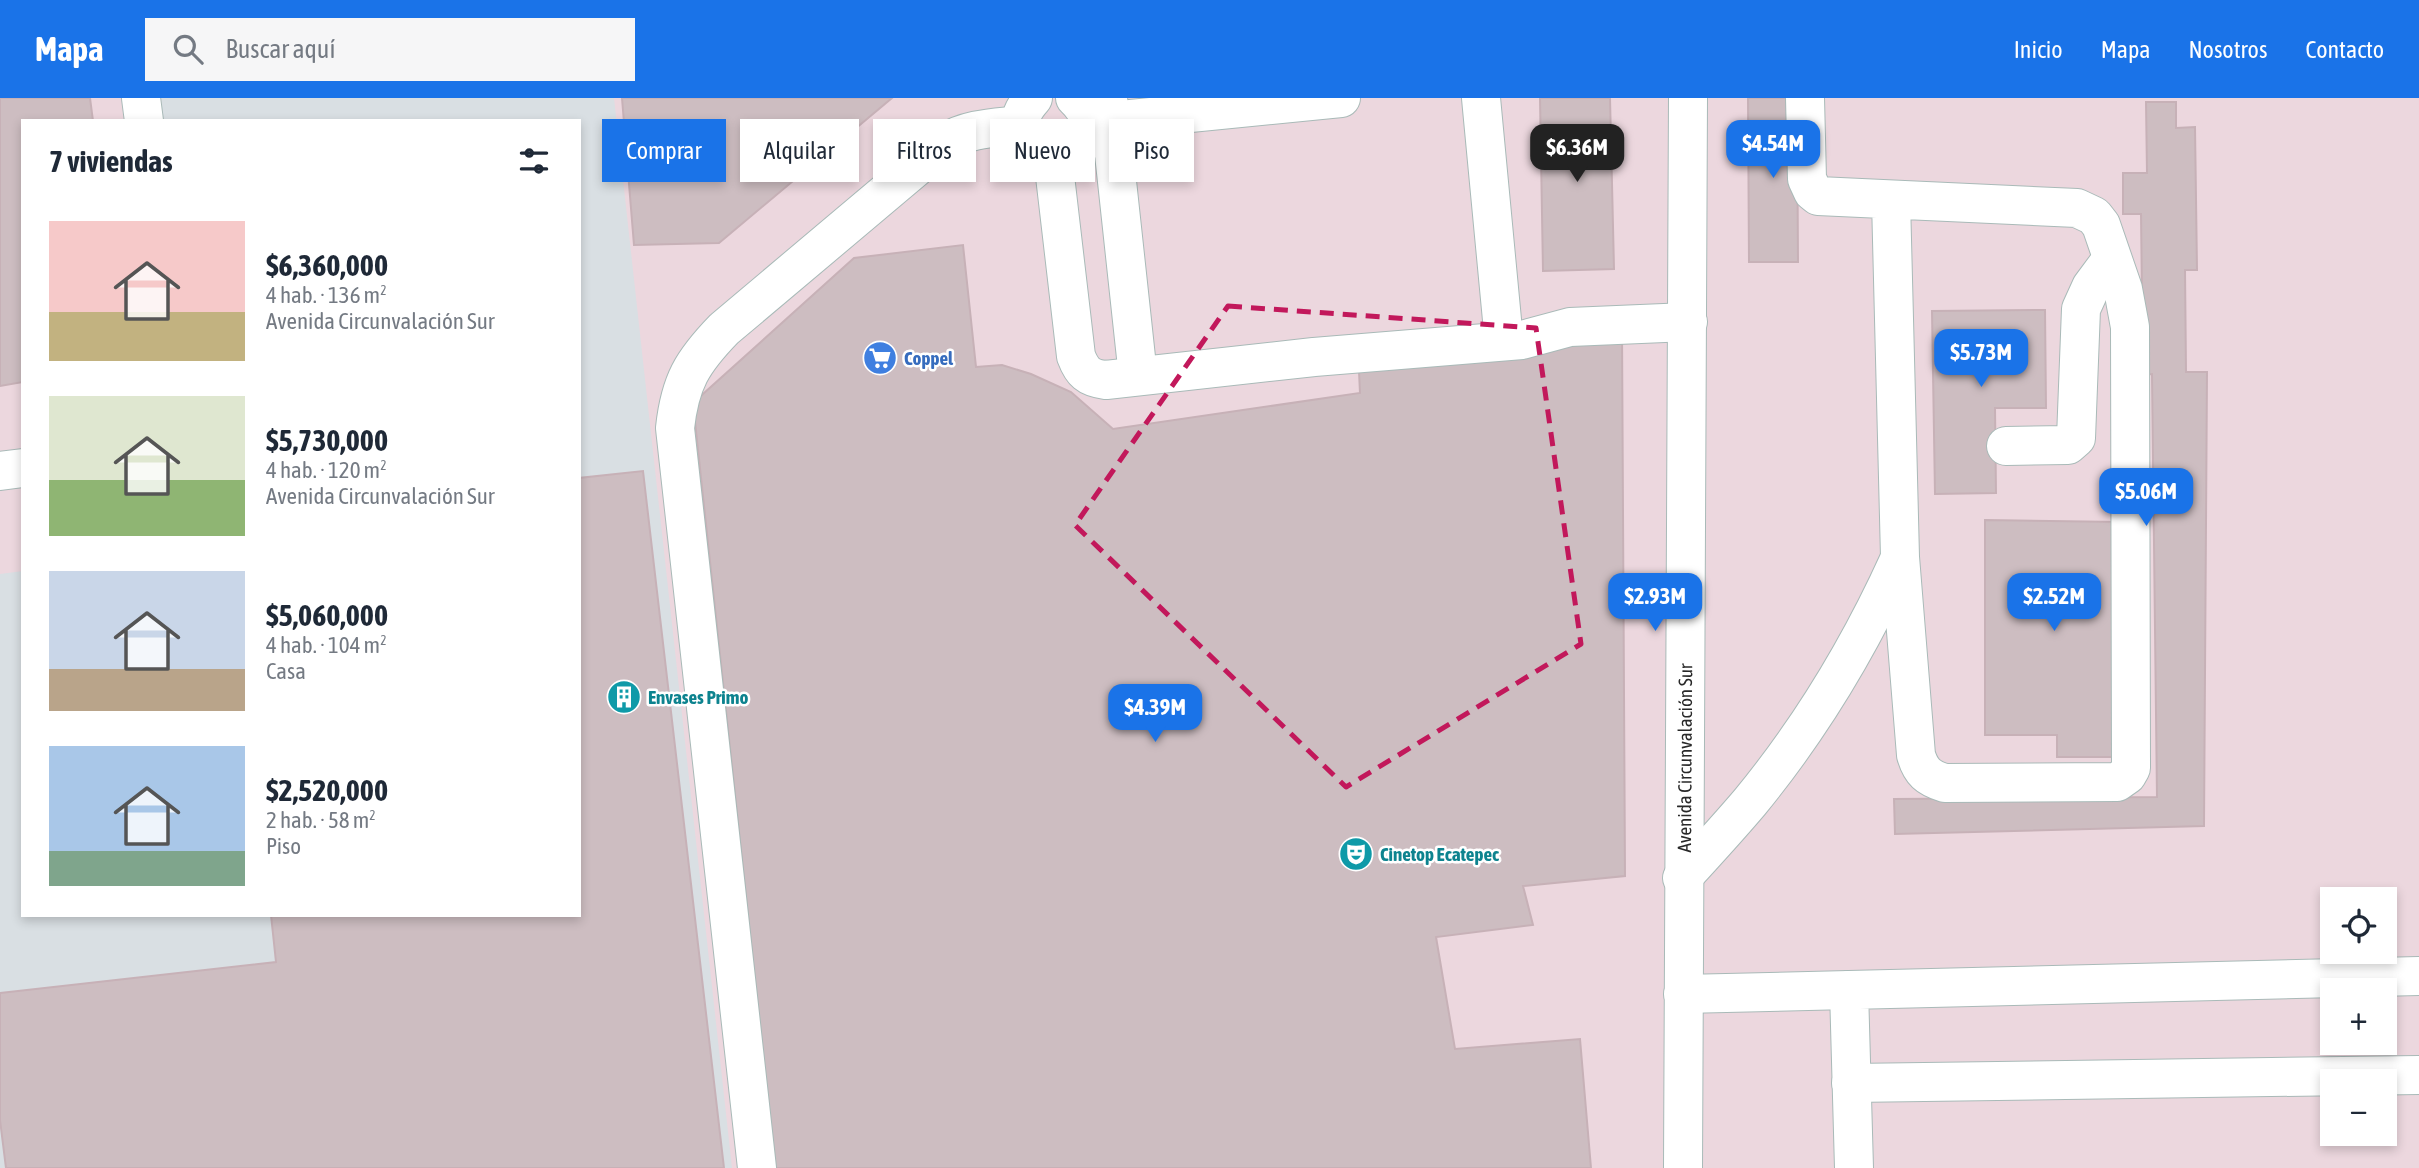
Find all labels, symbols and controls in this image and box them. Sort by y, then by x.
search box [145,18,635,81]
text: Mapa [35,30,103,68]
icon: search [169,30,207,68]
text: Buscar aquí [225,34,335,64]
text: Inicio [2014,36,2063,63]
text: Mapa [2101,36,2150,63]
text: Nosotros [2188,36,2267,63]
text: Contacto [2305,36,2384,63]
chip: Comprar [602,119,726,182]
chip: Alquilar [740,119,859,182]
chip: Filtros [873,119,976,182]
chip: Nuevo [990,119,1095,182]
chip: Piso [1109,119,1194,182]
pin: $4.54M [1716,120,1830,180]
pin: $6.36M [1520,125,1634,184]
text: $4.54M [1742,130,1804,156]
text: $6.36M [1546,134,1608,160]
icon: filters [515,142,553,180]
text: 7 viviendas [49,144,173,178]
text: $6,360,000 [266,248,388,282]
icon: home [105,249,189,333]
text: 4 hab. · 136 m² [266,282,387,308]
text: Avenida Circunvalación Sur [266,308,495,334]
pin: $5.73M [1924,330,2038,389]
supermarket icon: Coppel [861,339,899,377]
text: $5.73M [1950,339,2012,365]
place label: Coppel [904,347,954,369]
text: $5,730,000 [266,423,388,457]
icon: home [105,424,189,508]
text: 4 hab. · 120 m² [266,457,387,483]
pin: $5.06M [2089,468,2203,528]
text: $5.06M [2115,478,2177,504]
text: Avenida Circunvalación Sur [266,483,495,509]
pin: $2.93M [1598,574,1712,633]
pin: $2.52M [1997,574,2111,633]
text: $2.93M [1624,583,1686,609]
text: $2.52M [2023,583,2085,609]
text: $5,060,000 [266,598,388,632]
icon: home [105,599,189,683]
text: 4 hab. · 104 m² [266,632,387,658]
text: Casa [266,658,306,684]
street label: Avenida Circunvalación Sur [1673,663,1696,853]
building icon: Envases Primo [605,678,643,716]
pin: $4.39M [1098,684,1212,744]
place label: Envases Primo [648,686,748,708]
text: $4.39M [1124,694,1186,720]
text: $2,520,000 [266,773,388,807]
icon: home [105,774,189,858]
text: 2 hab. · 58 m² [266,807,376,833]
text: Piso [266,833,301,859]
theatre icon: Cinetop Ecatepec [1337,835,1375,873]
place label: Cinetop Ecatepec [1380,843,1499,865]
map controls [2320,887,2397,1146]
button: locate [2320,887,2397,964]
button: + [2320,978,2397,1055]
button: − [2320,1069,2397,1146]

